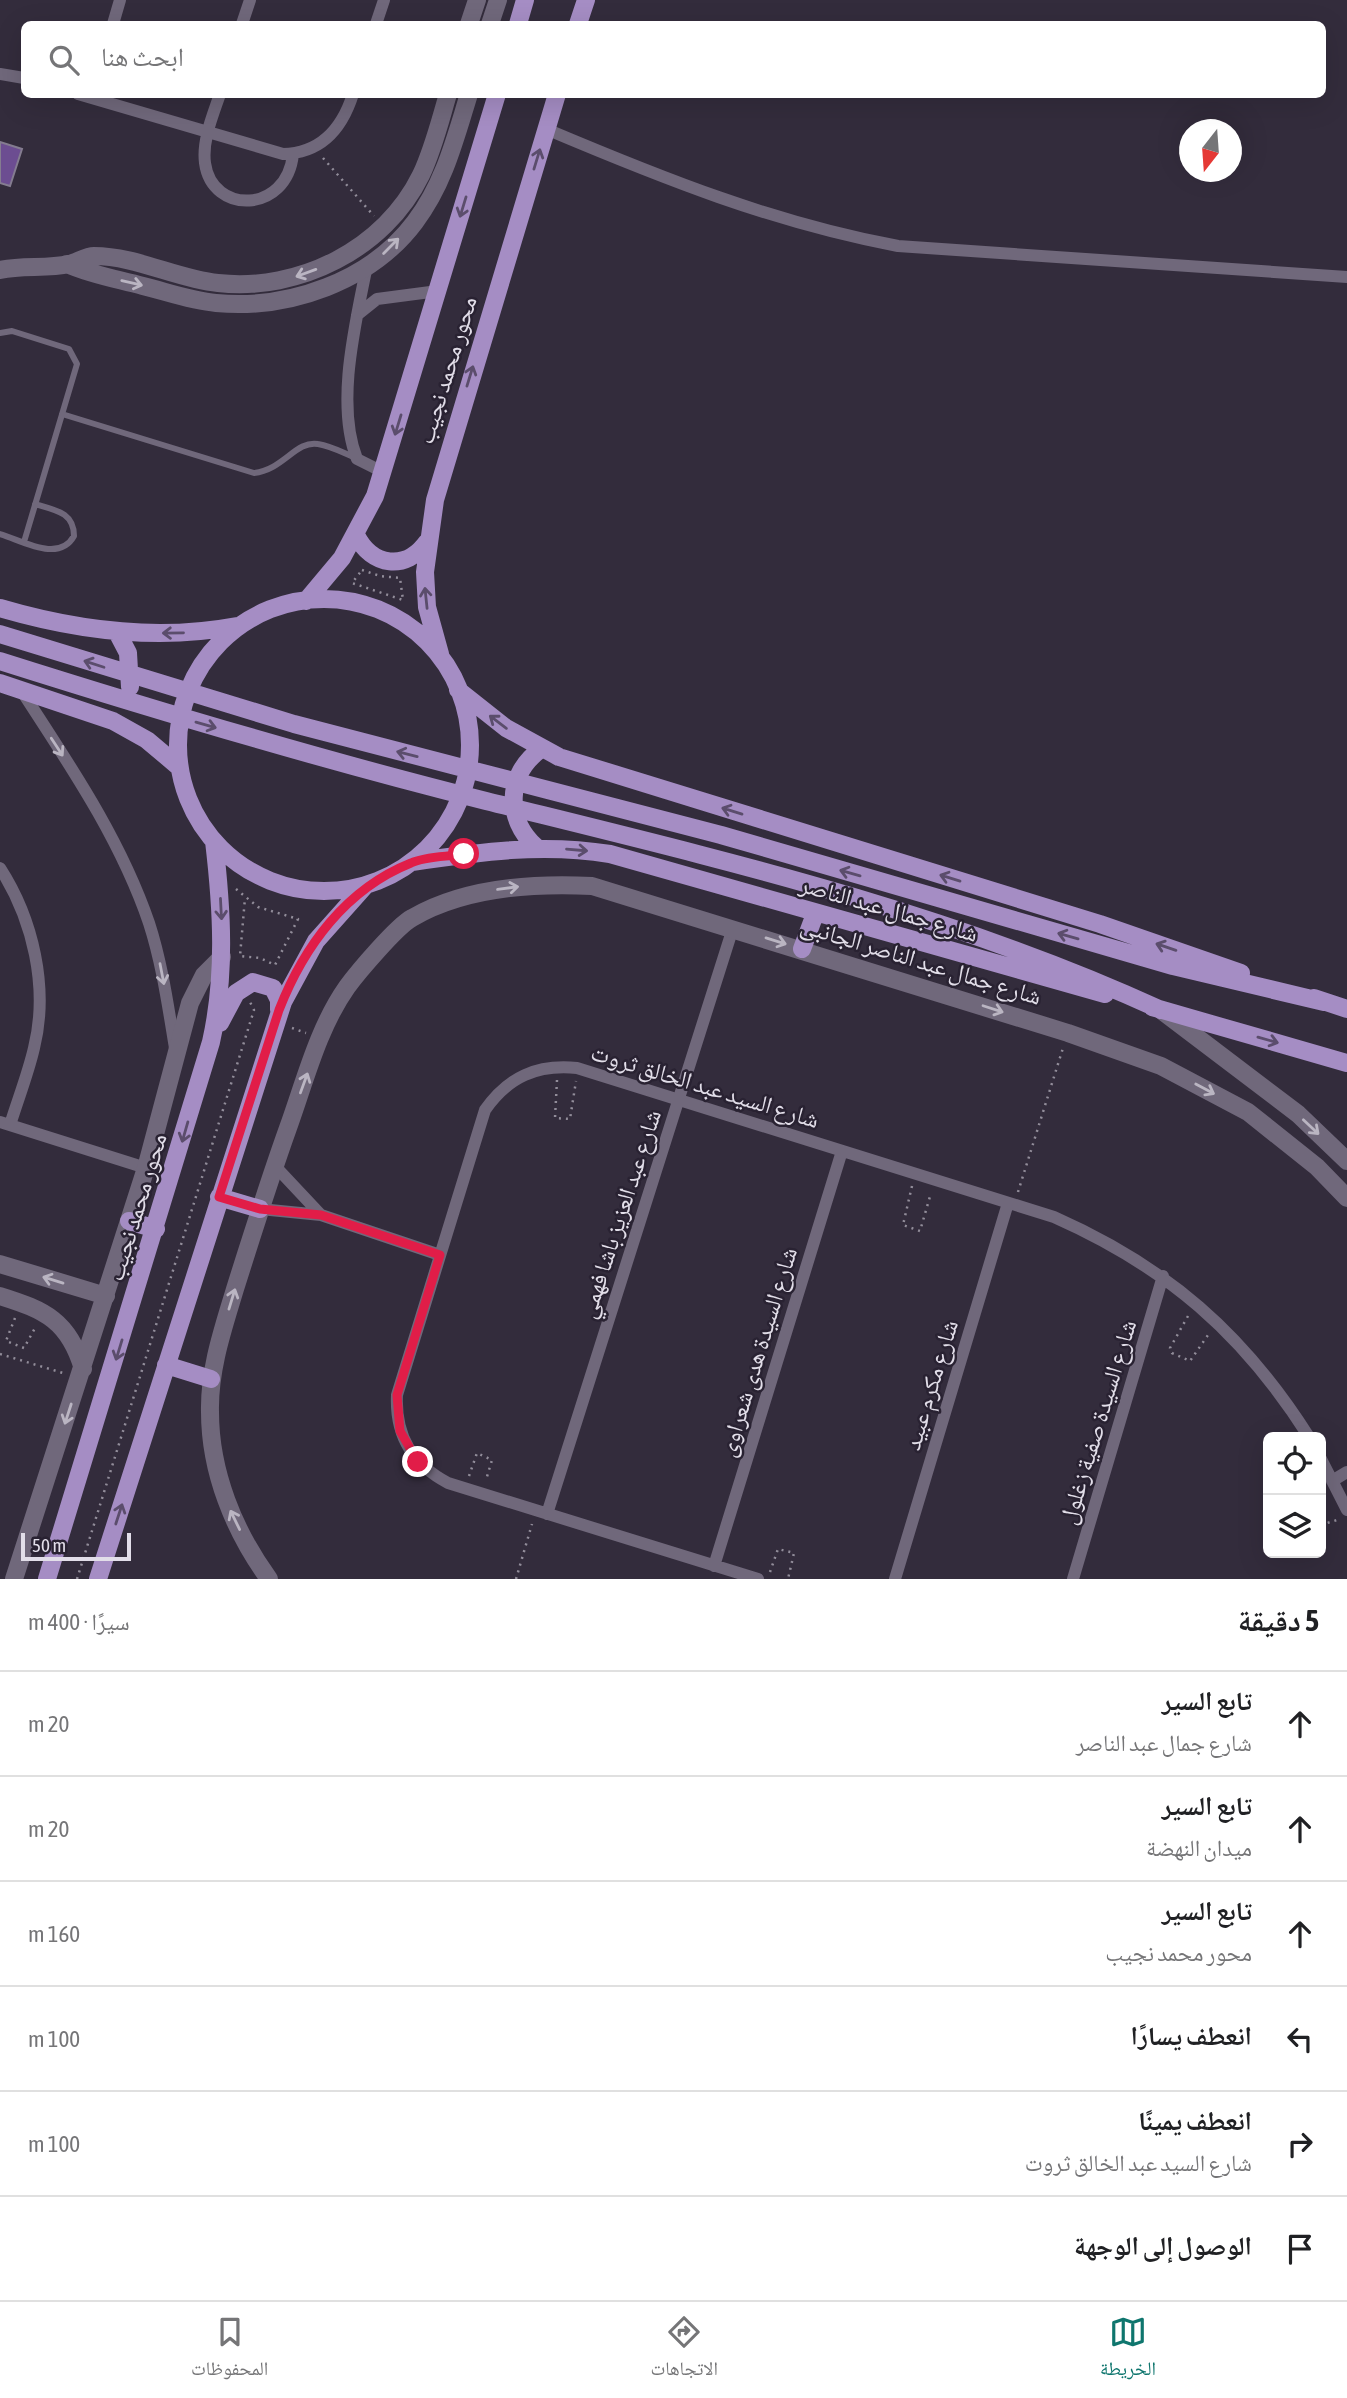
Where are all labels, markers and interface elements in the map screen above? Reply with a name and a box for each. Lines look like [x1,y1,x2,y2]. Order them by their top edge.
search box [21,21,1326,98]
icon: search [45,41,83,79]
text: ابحث هنا [101,42,184,72]
north arrow [1179,119,1242,182]
one-way arrow [531,148,544,170]
one-way arrow [456,196,469,218]
one-way arrow [383,238,400,255]
one-way arrow [296,268,318,280]
one-way arrow [120,277,143,291]
street label: محور محمد نجيب [411,293,483,447]
one-way arrow [464,365,477,387]
one-way arrow [390,413,403,435]
one-way arrow [420,587,433,610]
one-way arrow [161,626,184,640]
one-way arrow [83,657,105,670]
one-way arrow [489,715,508,729]
one-way arrow [195,719,217,732]
one-way arrow [51,736,65,756]
one-way arrow [396,747,419,760]
one-way arrow [722,803,744,816]
route start [448,838,479,869]
one-way arrow [565,843,588,856]
one-way arrow [839,865,861,878]
street label: شارع جمال عبد الناصر [795,870,981,949]
one-way arrow [939,871,961,883]
one-way arrow [496,882,518,895]
one-way arrow [214,898,227,921]
street label: شارع جمال عبد الناصر الجانبى [797,911,1045,1012]
one-way arrow [1057,929,1079,942]
one-way arrow [764,936,786,948]
one-way arrow [1156,940,1178,952]
one-way arrow [156,962,170,985]
one-way arrow [981,1004,1003,1017]
one-way arrow [1257,1035,1279,1048]
street label: شارع السيد عبد الخالق ثروت [587,1038,822,1135]
one-way arrow [299,1073,311,1095]
one-way arrow [1194,1083,1215,1096]
street label: شارع عبد العزيز باشا فهمي [573,1106,672,1323]
one-way arrow [1302,1119,1320,1135]
one-way arrow [177,1121,190,1143]
street label: محور محمد نجيب [101,1130,173,1284]
street label: شارع السيدة هدى شعراوى [713,1244,804,1460]
one-way arrow [42,1273,64,1286]
one-way arrow [227,1288,240,1310]
street label: شارع مكرم عبيد [898,1316,966,1454]
street label: شارع السيدة صفية زغلول [1054,1316,1143,1528]
one-way arrow [112,1339,125,1361]
one-way arrow [61,1402,73,1424]
map controls [1263,1432,1326,1558]
button: locate [1263,1432,1326,1495]
route end [402,1446,433,1477]
button: layers [1263,1495,1326,1558]
one-way arrow [113,1503,126,1525]
one-way arrow [228,1510,241,1531]
scale bar [21,1530,131,1562]
text: 50 m [32,1534,66,1556]
text: 5 دقيقة [1238,1603,1319,1637]
text: سيرًا · 400 m [28,1609,130,1635]
text: تابع السير [1162,1686,1252,1716]
icon: ahead [1281,1705,1319,1743]
text: 20 m [28,1711,69,1737]
text: شارع جمال عبد الناصر [1076,1730,1252,1756]
text: تابع السير [1162,1791,1252,1821]
icon: ahead [1281,1810,1319,1848]
text: 20 m [28,1816,69,1842]
text: ميدان النهضة [1146,1835,1252,1861]
text: تابع السير [1162,1896,1252,1926]
icon: ahead [1281,1915,1319,1953]
text: 160 m [28,1921,80,1947]
text: محور محمد نجيب [1105,1940,1252,1966]
icon: left [1281,2020,1319,2058]
text: انعطف يسارًا [1131,2021,1252,2051]
text: 100 m [28,2026,80,2052]
text: انعطف يمينًا [1138,2106,1252,2136]
icon: right [1281,2125,1319,2163]
text: 100 m [28,2131,80,2157]
text: شارع السيد عبد الخالق ثروت [1025,2150,1252,2176]
icon: arrive [1281,2230,1319,2268]
text: الوصول إلى الوجهة [1074,2231,1252,2261]
tab: المحفوظات [191,2313,268,2387]
tab: الاتجاهات [650,2313,718,2387]
tab: الخريطة [1100,2313,1156,2387]

